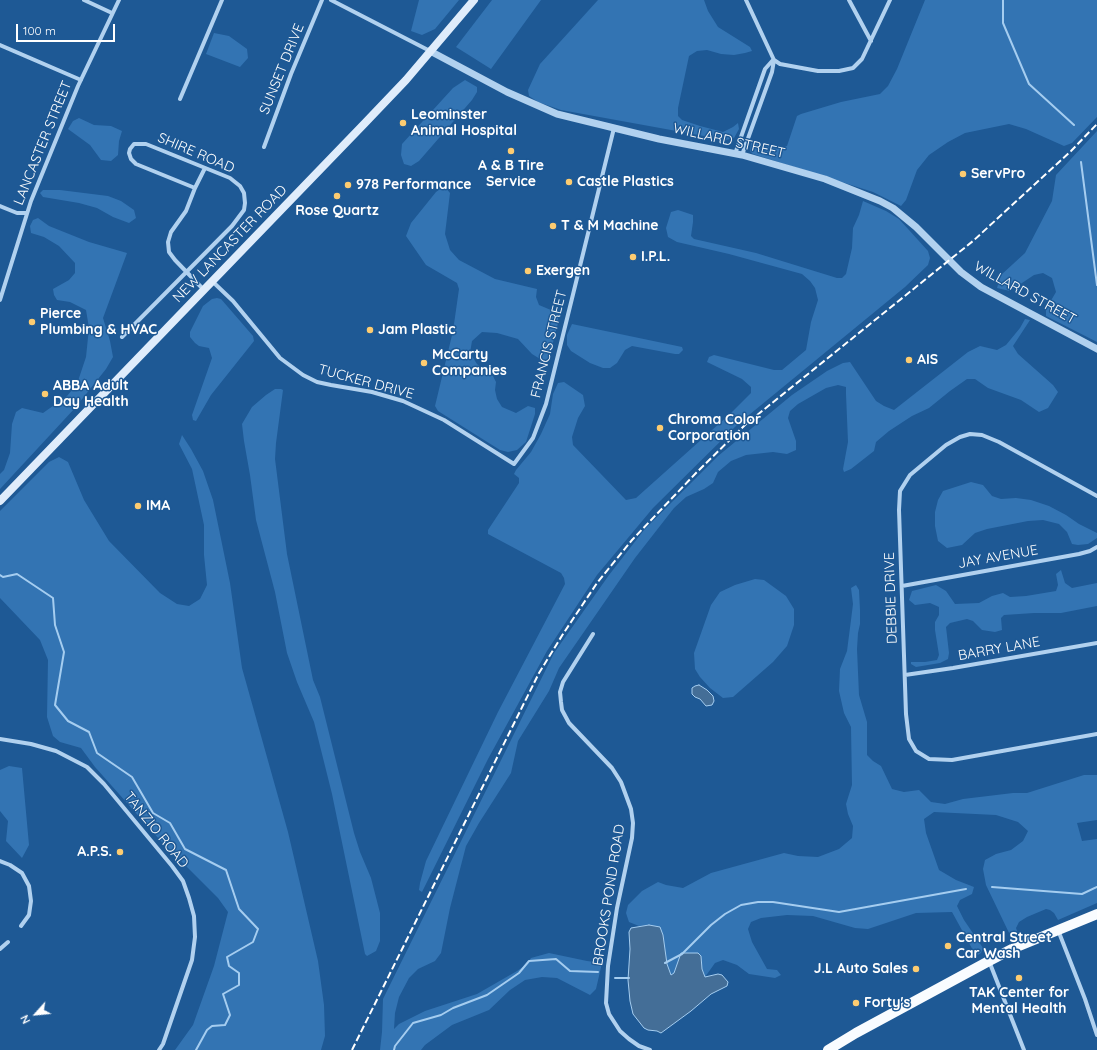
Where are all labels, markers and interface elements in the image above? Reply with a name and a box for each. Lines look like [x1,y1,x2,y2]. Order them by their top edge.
scale bar [18,16,117,42]
street label: SUNSET DRIVE [256,21,308,117]
text: 100 m [23,23,56,38]
street label: LANCASTER STREET [10,78,76,208]
place label: Leominster Animal Hospital [411,107,517,140]
marker: Leominster Animal Hospital [398,118,408,128]
street label: WILLARD STREET [671,120,787,162]
street label: SHIRE ROAD [155,129,237,177]
marker: A & B Tire Service [506,146,516,156]
place label: A & B Tire Service [478,158,544,190]
place label: ServPro [971,166,1025,182]
marker: ServPro [958,169,968,179]
place label: Castle Plastics [577,174,674,190]
place label: 978 Performance [356,177,472,193]
marker: Castle Plastics [564,177,574,187]
marker: 978 Performance [343,180,353,190]
street label: NEW LANCASTER ROAD [169,182,291,306]
marker: Rose Quartz [332,191,342,201]
place label: Rose Quartz [295,203,379,219]
place label: T & M Machine [561,218,659,234]
marker: T & M Machine [548,221,558,231]
place label: I.P.L. [641,249,670,265]
marker: I.P.L. [628,252,638,262]
street label: WILLARD STREET [971,258,1079,328]
place label: Exergen [536,263,590,279]
marker: Exergen [523,266,533,276]
street label: FRANCIS STREET [527,288,571,400]
place label: Pierce Plumbing & HVAC [40,306,157,338]
marker: Pierce Plumbing & HVAC [27,317,37,327]
place label: Jam Plastic [378,322,455,338]
marker: Jam Plastic [365,325,375,335]
place label: McCarty Companies [432,347,507,380]
place label: AIS [917,352,938,368]
marker: AIS [904,355,914,365]
marker: McCarty Companies [419,358,429,368]
street label: TUCKER DRIVE [316,361,416,403]
place label: ABBA Adult Day Health [53,378,129,410]
marker: ABBA Adult Day Health [40,389,50,399]
place label: Chroma Color Corporation [668,412,761,444]
marker: Chroma Color Corporation [655,423,665,433]
place label: IMA [146,498,170,514]
marker: IMA [133,501,143,511]
street label: JAY AVENUE [957,542,1039,572]
street label: DEBBIE DRIVE [881,552,901,644]
street label: BARRY LANE [957,634,1041,664]
street label: TANZIO ROAD [120,789,192,871]
street label: BROOKS POND ROAD [590,823,628,967]
place label: A.P.S. [77,844,112,860]
marker: A.P.S. [115,847,125,857]
place label: Central Street Car Wash [956,930,1052,962]
marker: Central Street Car Wash [943,941,953,951]
place label: J.L Auto Sales [814,961,908,977]
marker: J.L Auto Sales [911,964,921,974]
marker: TAK Center for Mental Health [1014,973,1024,983]
place label: TAK Center for Mental Health [969,985,1069,1018]
north arrow [16,994,56,1034]
place label: Forty's [864,995,910,1011]
marker: Forty's [851,998,861,1008]
text: N [17,1013,33,1026]

